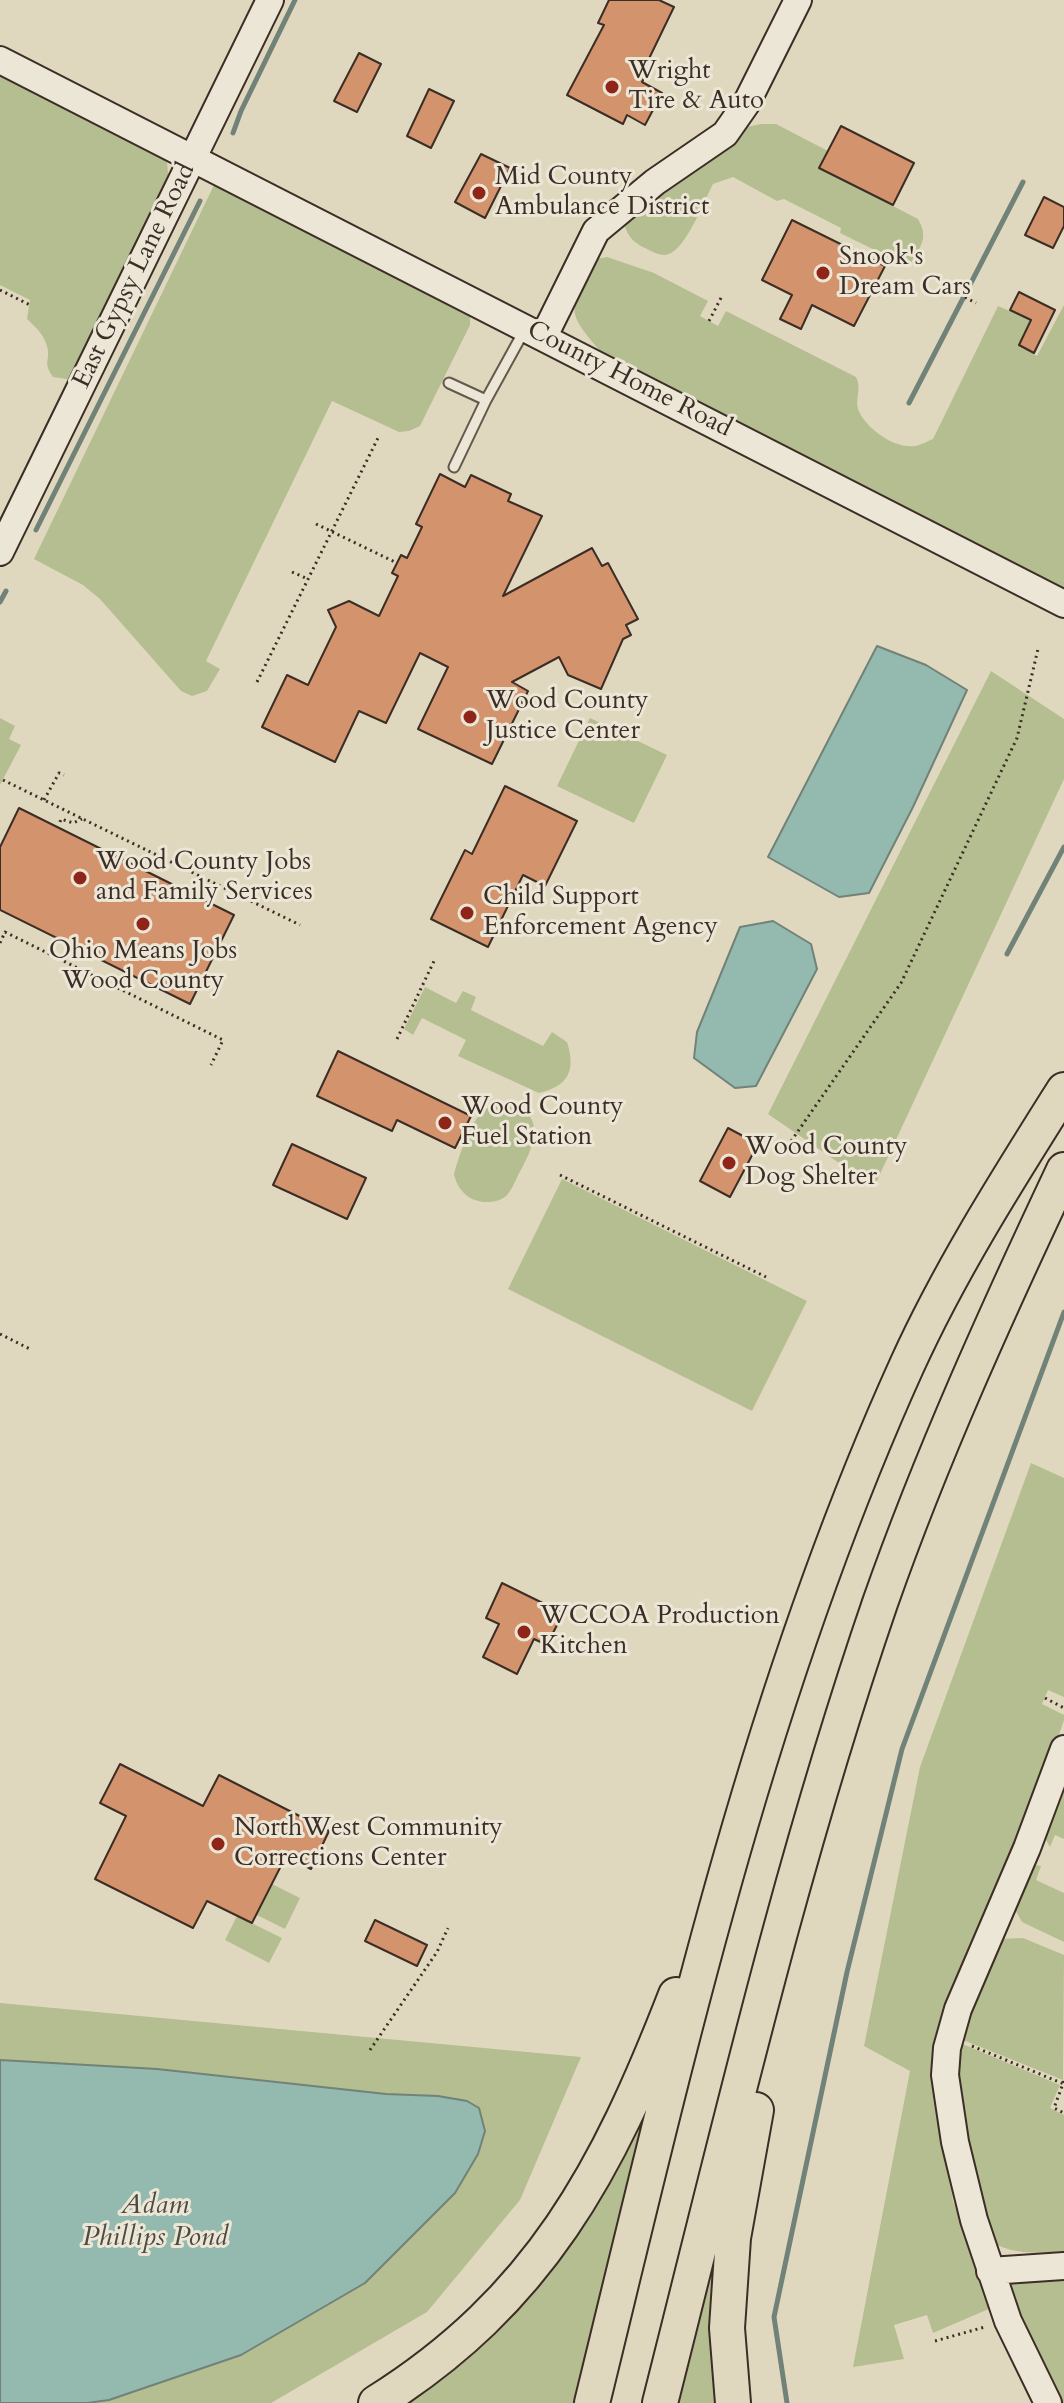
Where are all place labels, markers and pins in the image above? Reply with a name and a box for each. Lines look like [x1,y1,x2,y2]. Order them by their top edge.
place label: Wright Tire & Auto [628,56,764,118]
marker: Wright Tire & Auto [603,78,621,96]
place label: Mid County Ambulance District [495,162,709,224]
marker: Mid County Ambulance District [470,184,488,202]
place label: Snook's Dream Cars [839,242,971,304]
marker: Snook's Dream Cars [814,264,832,282]
place label: Wood County Justice Center [486,686,649,748]
marker: Wood County Justice Center [461,708,479,726]
place label: Wood County Jobs and Family Services [96,847,313,908]
marker: Wood County Jobs and Family Services [71,869,89,887]
place label: Child Support Enforcement Agency [483,882,718,944]
marker: Child Support Enforcement Agency [458,904,476,922]
marker: Ohio Means Jobs Wood County [134,915,152,933]
place label: Ohio Means Jobs Wood County [49,936,237,998]
place label: Wood County Fuel Station [461,1092,624,1154]
marker: Wood County Fuel Station [436,1114,454,1132]
place label: Wood County Dog Shelter [745,1132,908,1194]
marker: Wood County Dog Shelter [720,1154,738,1172]
place label: WCCOA Production Kitchen [540,1601,780,1662]
marker: WCCOA Production Kitchen [515,1623,533,1641]
place label: NorthWest Community Corrections Center [234,1813,503,1874]
marker: NorthWest Community Corrections Center [209,1835,227,1853]

